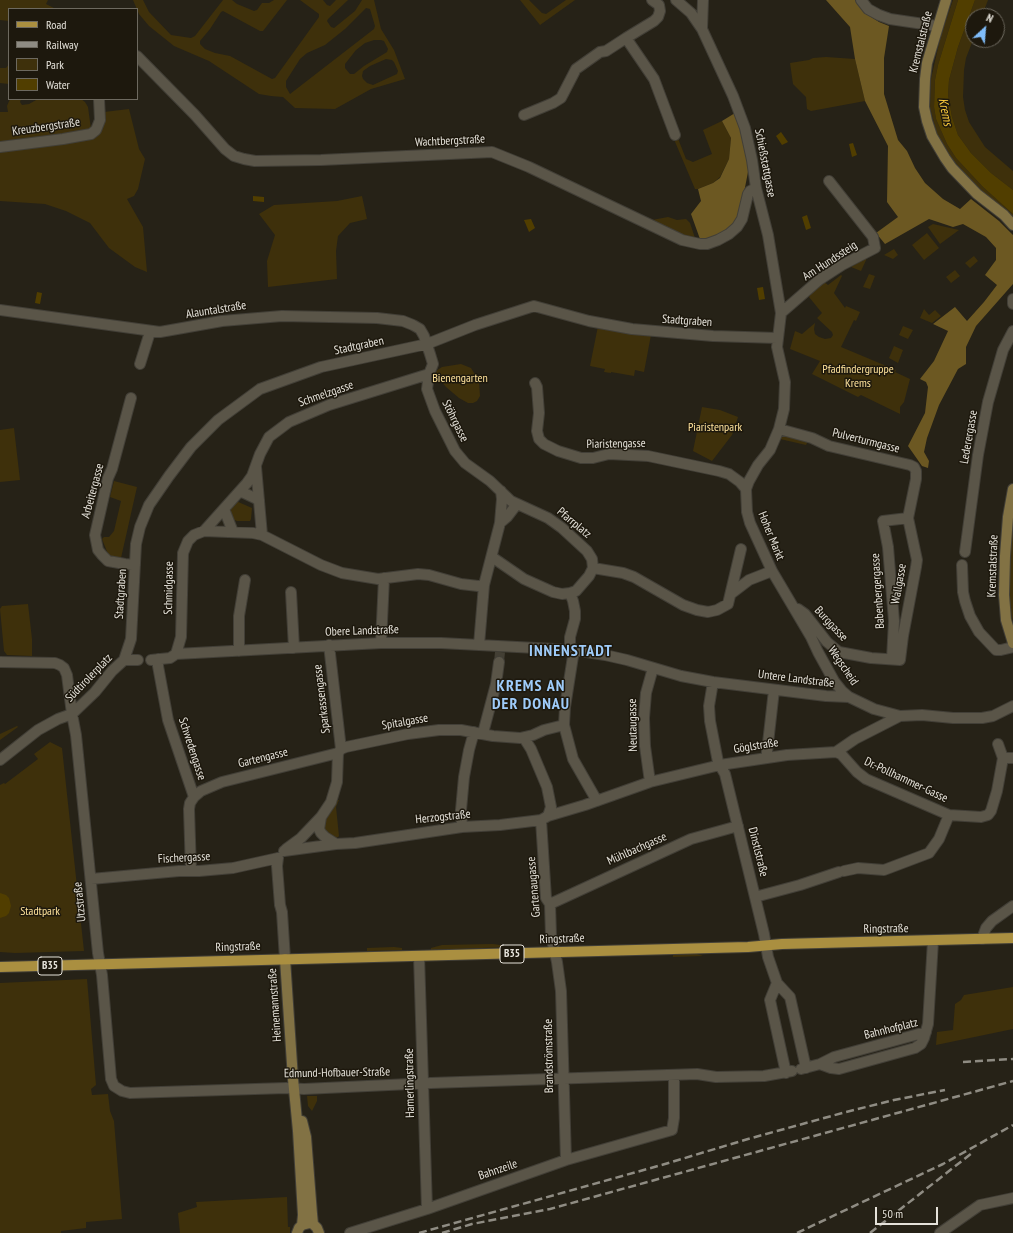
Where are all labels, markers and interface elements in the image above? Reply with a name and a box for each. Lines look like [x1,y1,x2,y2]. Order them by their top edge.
legend [8,8,138,100]
north arrow [965,8,1005,48]
street label: Kremstalstraße [906,10,936,74]
text: N [984,11,996,26]
text: Road [46,17,66,32]
text: Railway [46,37,78,52]
text: Park [46,57,64,72]
text: Water [46,77,70,92]
water label: Krems [934,97,956,127]
street label: Kreuzbergstraße [11,115,81,139]
street label: Schießstattgasse [751,127,779,199]
street label: Wachtbergstraße [415,132,485,150]
street label: Am Hundssteig [800,238,860,284]
street label: Alauntalstraße [185,298,247,322]
street label: Stadtgraben [661,312,713,330]
street label: Stadtgraben [333,334,385,358]
park label: Pfadfindergruppe Krems [822,363,894,391]
park label: Bienengarten [432,372,488,386]
street label: Schmelzgasse [296,378,356,410]
street label: Stöhrgasse [439,398,471,444]
street label: Lederergasse [957,409,981,465]
park label: Piaristenpark [688,421,742,435]
street label: Pulverturmgasse [831,426,901,456]
street label: Piaristengasse [586,436,646,452]
street label: Arbeitergasse [79,462,107,520]
street label: Pfarrplatz [554,505,594,541]
street label: Hoher Markt [755,509,787,563]
street label: Kremstalstraße [985,534,1001,598]
street label: Babenbergergasse [868,553,888,629]
street label: Schmidgasse [161,561,177,615]
street label: Wallgasse [888,563,910,605]
street label: Stadtgraben [112,568,130,620]
street label: Burggasse [811,604,851,644]
street label: Obere Landstraße [325,623,399,639]
district label: INNENSTADT [529,641,613,661]
street label: Wegscheid [825,644,861,688]
street label: Südtirolerplatz [62,651,116,705]
street label: Sparkassengasse [311,664,333,734]
street label: Untere Landstraße [757,667,835,691]
district label: KREMS AN DER DONAU [492,676,570,714]
street label: Neutaugasse [625,698,641,752]
street label: Spitalgasse [381,711,429,733]
street label: Schwedengasse [175,716,209,782]
street label: Göglstraße [732,735,780,757]
street label: Gartengasse [237,745,289,771]
street label: Dr.-Pollhammer-Gasse [862,754,950,806]
street label: Herzogstraße [415,807,471,827]
street label: Dinstlstraße [745,826,771,878]
street label: Mühlbachgasse [605,830,669,868]
street label: Fischergasse [157,849,211,867]
street label: Gartenaugasse [524,856,544,918]
street label: Utzstraße [71,881,89,923]
park label: Stadtpark [20,905,60,919]
street label: Ringstraße [863,921,909,937]
street label: Ringstraße [539,931,585,947]
street label: Ringstraße [215,939,261,955]
road number: B35 [500,945,524,963]
road number: B35 [38,957,62,975]
street label: Heinemannstraße [265,968,285,1042]
street label: Bahnhofplatz [863,1015,919,1043]
street label: Brandströmstraße [541,1019,557,1093]
street label: Hamerlingstraße [402,1048,418,1118]
street label: Edmund-Hofbauer-Straße [284,1065,390,1081]
street label: Bahnzeile [477,1157,519,1183]
scale bar [877,1199,940,1225]
text: 50 m [882,1206,903,1221]

